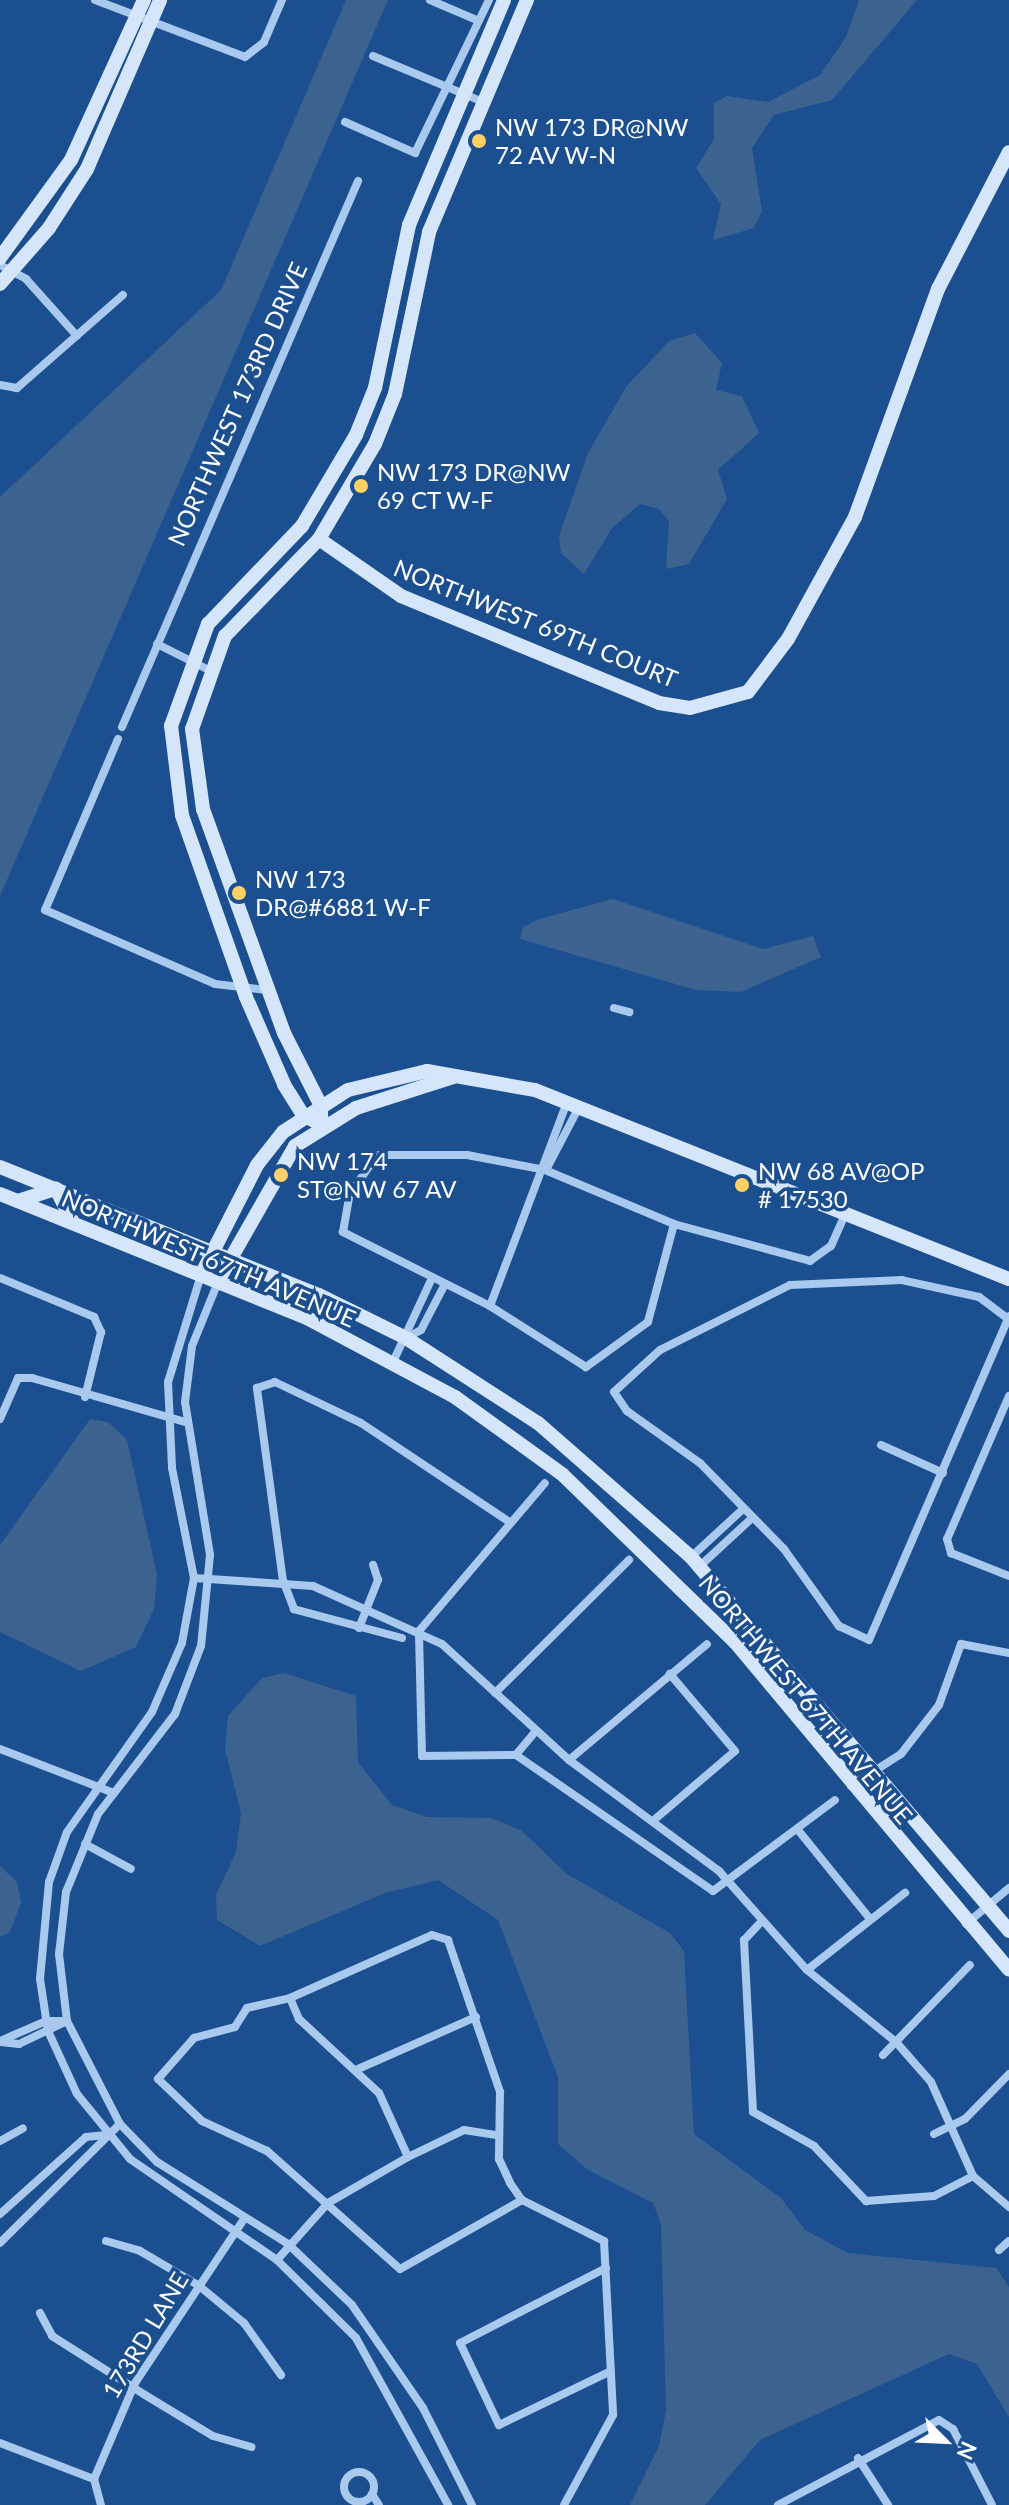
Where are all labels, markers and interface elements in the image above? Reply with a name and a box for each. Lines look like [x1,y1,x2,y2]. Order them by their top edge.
place label: NW 173 DR@NW 72 AV W-N [495,113,689,169]
marker: NW 173 DR@NW 72 AV W-N [470,132,488,150]
street label: NORTHWEST 173RD DRIVE [161,258,313,550]
place label: NW 173 DR@NW 69 CT W-F [377,458,571,514]
marker: NW 173 DR@NW 69 CT W-F [352,477,370,495]
street label: NORTHWEST 69TH COURT [390,553,682,693]
place label: NW 173 DR@#6881 W-F [255,865,431,921]
marker: NW 173 DR@#6881 W-F [230,884,248,902]
place label: NW 174 ST@NW 67 AV [297,1147,458,1203]
place label: NW 68 AV@OP # 17530 [758,1157,926,1213]
marker: NW 174 ST@NW 67 AV [272,1166,290,1184]
marker: NW 68 AV@OP # 17530 [733,1176,751,1194]
street label: NORTHWEST 67TH AVENUE [57,1183,361,1333]
street label: NORTHWEST 67TH AVENUE [693,1568,919,1830]
street label: 173RD LANE [96,2267,194,2403]
north arrow [905,2401,985,2481]
text: N [952,2438,983,2464]

